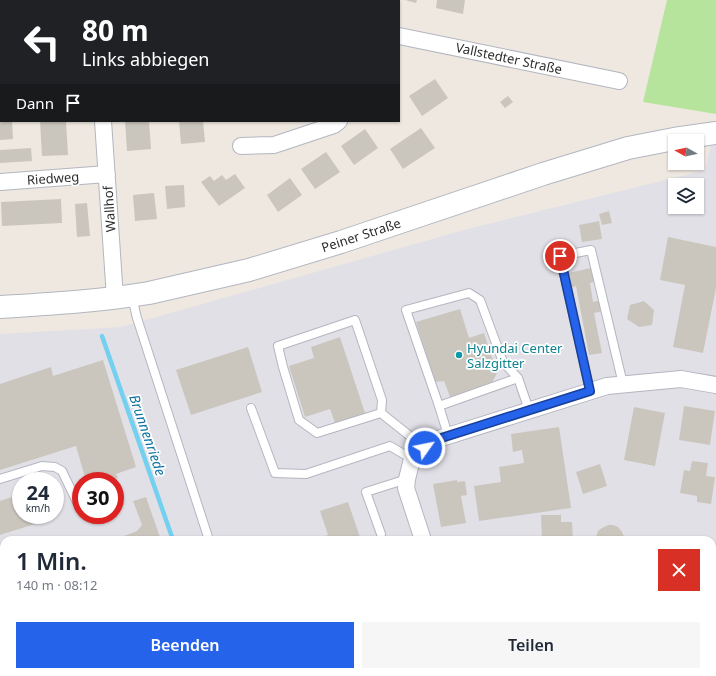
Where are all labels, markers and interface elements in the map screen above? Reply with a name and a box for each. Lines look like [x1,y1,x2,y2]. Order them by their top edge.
text: 80 m [82,11,149,49]
icon: left [16,16,68,68]
street label: Vallstedter Straße [454,38,564,78]
text: Links abbiegen [82,47,210,71]
icon: arrive [62,92,84,114]
text: Dann [16,93,54,113]
north arrow [668,134,704,170]
map controls [668,134,704,214]
street label: Riedweg [26,167,80,189]
button: layers [668,178,704,214]
street label: Wallhof [98,184,120,233]
street label: Peiner Straße [319,214,403,256]
pin [543,239,577,273]
icon: arrive [549,245,571,267]
place label: Hyundai Center Salzgitter [467,339,563,372]
marker: Hyundai Center Salzgitter [454,350,464,360]
water label: Brunnenriede [125,392,171,478]
position arrow [404,427,446,469]
speed limit sign: 30 [72,472,124,524]
text: 24 [27,479,49,506]
text: km/h [26,501,50,515]
text: 1 Min. [16,544,87,577]
button: close [658,549,700,591]
text: 140 m · 08:12 [16,576,97,594]
button: Beenden [16,622,354,668]
button: Teilen [362,622,700,668]

